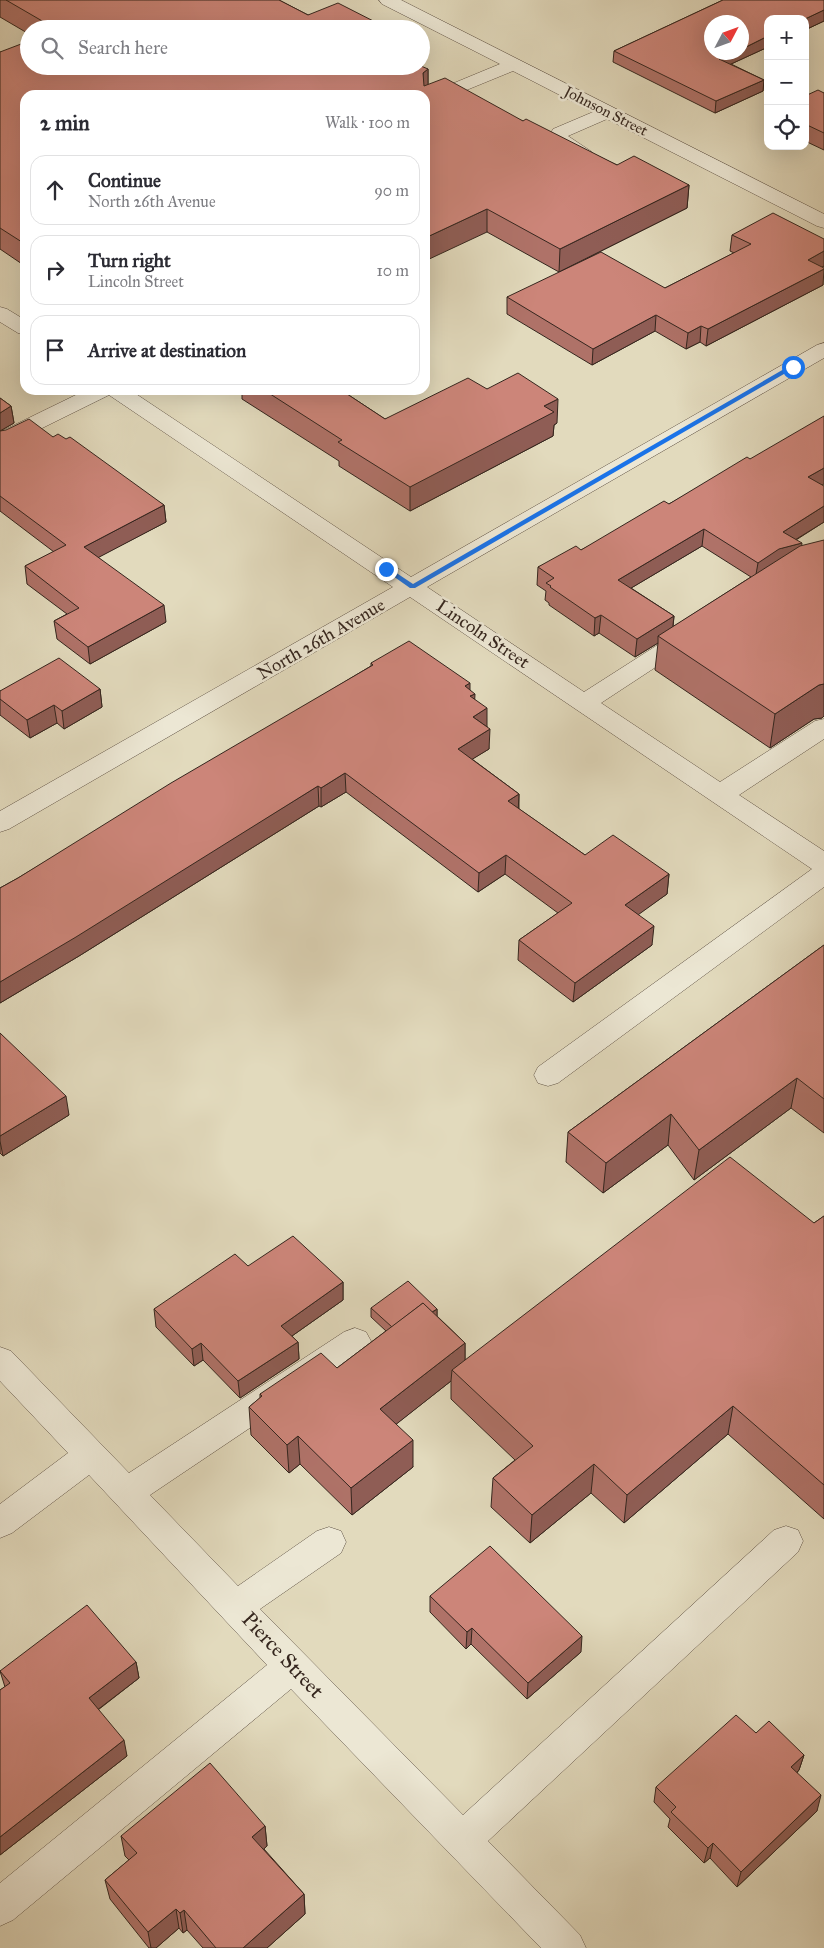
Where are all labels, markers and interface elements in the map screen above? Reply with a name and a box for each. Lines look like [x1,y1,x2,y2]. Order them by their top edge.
north arrow [704,15,749,60]
map controls [764,15,809,150]
button: + [764,15,809,60]
search box [20,20,430,75]
icon: search [38,34,66,62]
text: Search here [78,36,168,59]
button: − [764,60,809,105]
street label: Johnson Street [559,81,651,141]
button: locate [764,105,809,150]
text: 2 min [40,110,90,136]
text: Walk · 100 m [325,113,410,132]
text: Continue [88,169,161,192]
icon: ahead [41,176,69,204]
text: 90 m [374,181,409,200]
text: North 26th Avenue [88,192,216,211]
text: Turn right [88,249,171,272]
icon: right [41,256,69,284]
text: 10 m [377,261,409,280]
text: Lincoln Street [88,272,184,291]
icon: arrive [41,336,69,364]
text: Arrive at destination [88,339,246,362]
route start [782,356,805,379]
route end [375,558,398,581]
street label: North 26th Avenue [253,594,389,684]
street label: Lincoln Street [432,595,534,674]
street label: Pierce Street [236,1606,330,1704]

